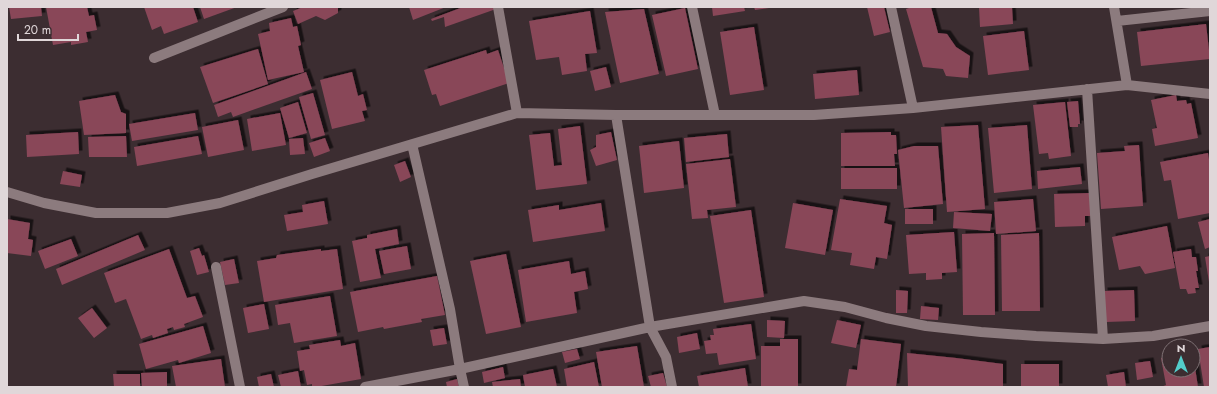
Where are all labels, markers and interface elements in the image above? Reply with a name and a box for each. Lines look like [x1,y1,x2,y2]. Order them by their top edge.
scale bar [18,16,78,42]
text: 20 m [24,21,51,39]
north arrow [1161,338,1201,378]
text: N [1177,340,1185,356]

